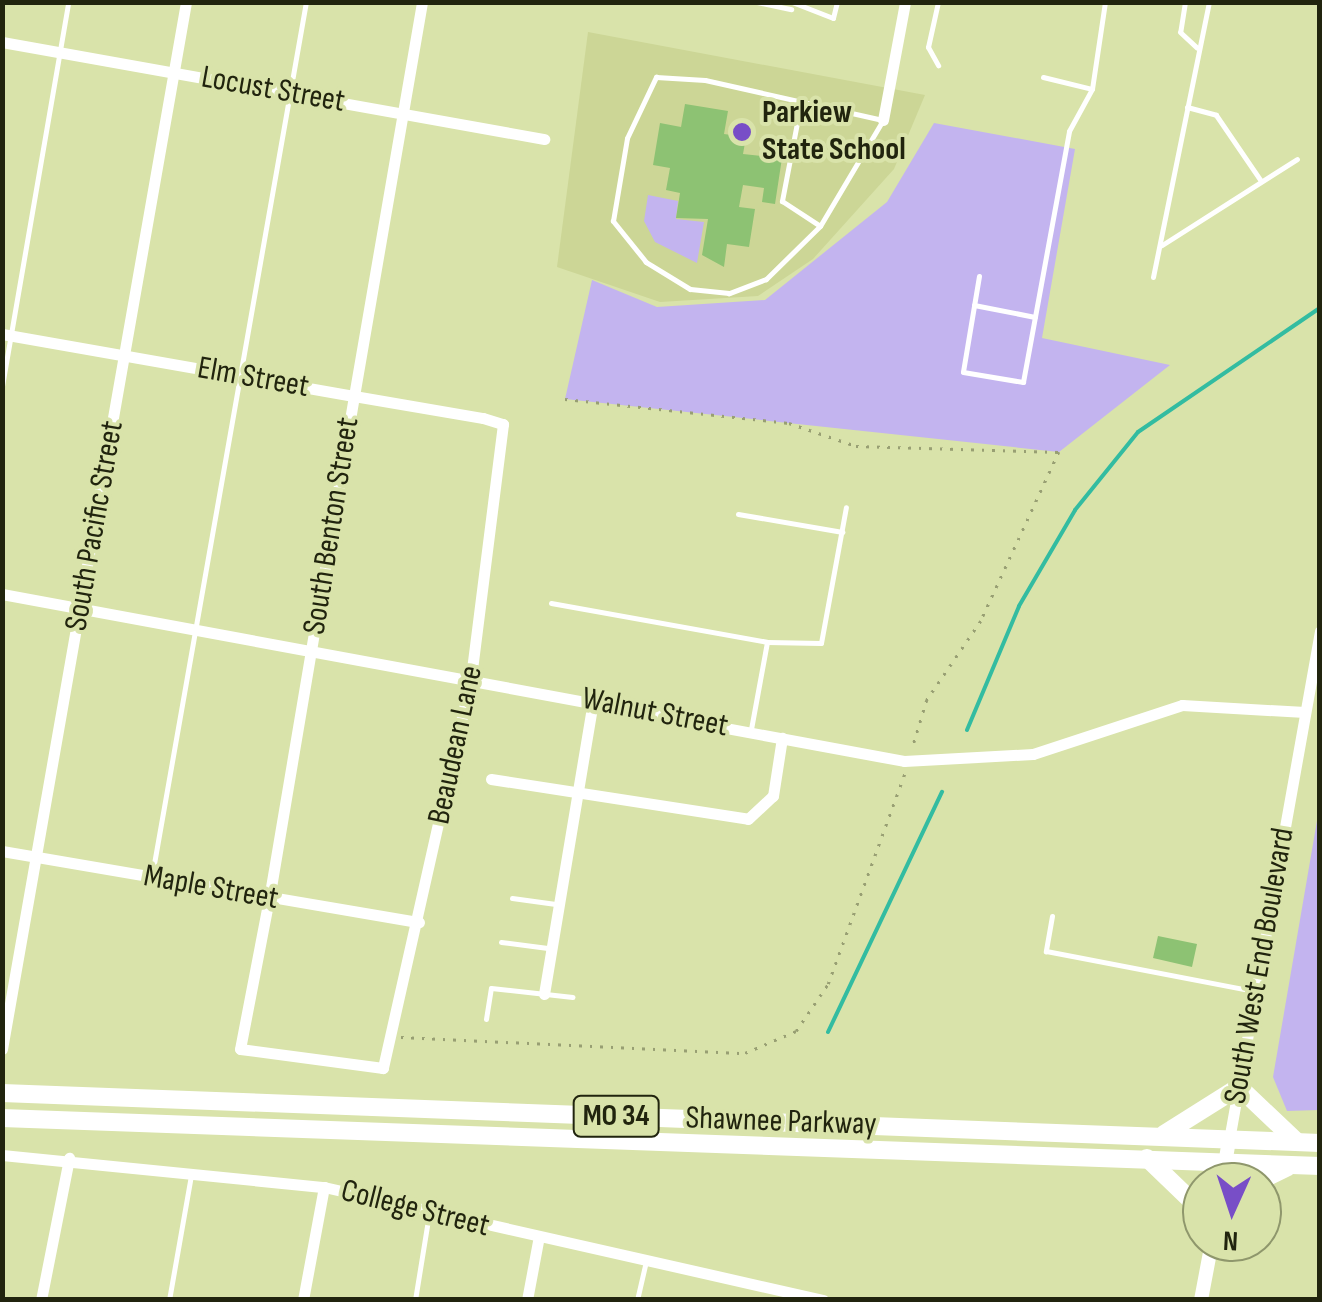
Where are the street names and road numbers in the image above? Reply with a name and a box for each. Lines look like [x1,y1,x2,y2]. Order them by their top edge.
street label: Locust Street [198,59,348,121]
street label: Elm Street [194,349,312,407]
street label: South Benton Street [296,415,368,637]
street label: South Pacific Street [58,418,132,634]
street label: Beaudean Lane [421,662,491,828]
street label: Walnut Street [579,680,731,746]
street label: South West End Boulevard [1217,825,1303,1107]
street label: Maple Street [141,857,281,919]
road number: MO 34 [571,1091,661,1141]
street label: Shawnee Parkway [685,1099,877,1145]
street label: College Street [337,1172,493,1246]

